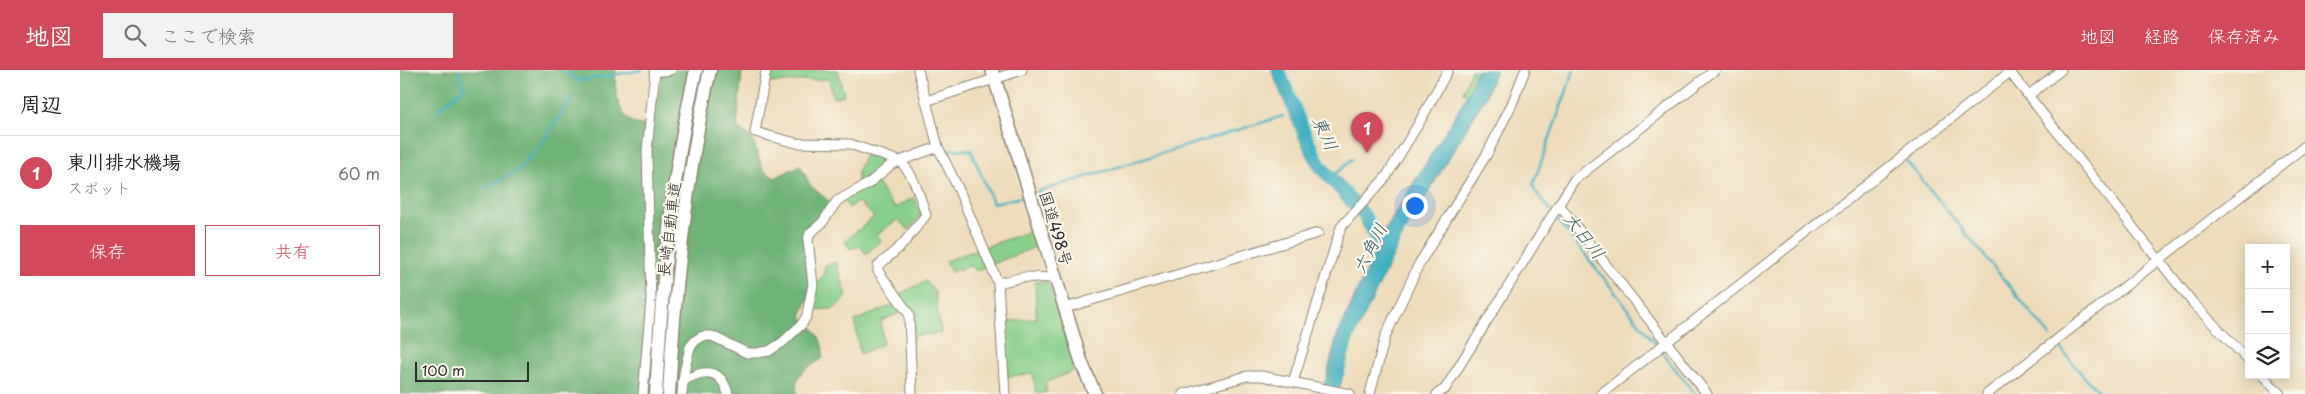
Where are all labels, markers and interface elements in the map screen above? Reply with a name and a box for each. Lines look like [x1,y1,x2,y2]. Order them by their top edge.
search box [103,13,453,58]
text: 地図 [25,17,73,53]
icon: search [121,21,149,49]
text: ここで検索 [161,21,256,49]
text: 地図 [2080,22,2116,49]
text: 経路 [2144,22,2180,49]
text: 保存済み [2208,22,2280,49]
text: 周辺 [20,87,62,119]
water label: 東川 [1306,111,1346,155]
pin: 1 [1351,112,1383,153]
text: 東川排水機場 [67,147,181,175]
text: 1 [32,161,40,185]
text: 60 m [338,161,380,185]
text: スポット [67,175,131,199]
street label: 長崎自動車道 [650,180,686,278]
street label: 国道498号 [1034,187,1080,269]
your location [1402,193,1428,219]
water label: 大日川 [1558,205,1612,265]
water label: 六角川 [1345,218,1393,278]
button: 保存 [20,225,195,276]
button: 共有 [205,225,380,276]
map controls [2245,244,2290,379]
button: + [2245,244,2290,289]
button: − [2245,289,2290,334]
button: layers [2245,334,2290,379]
scale bar [415,359,529,382]
text: 100 m [422,360,465,381]

